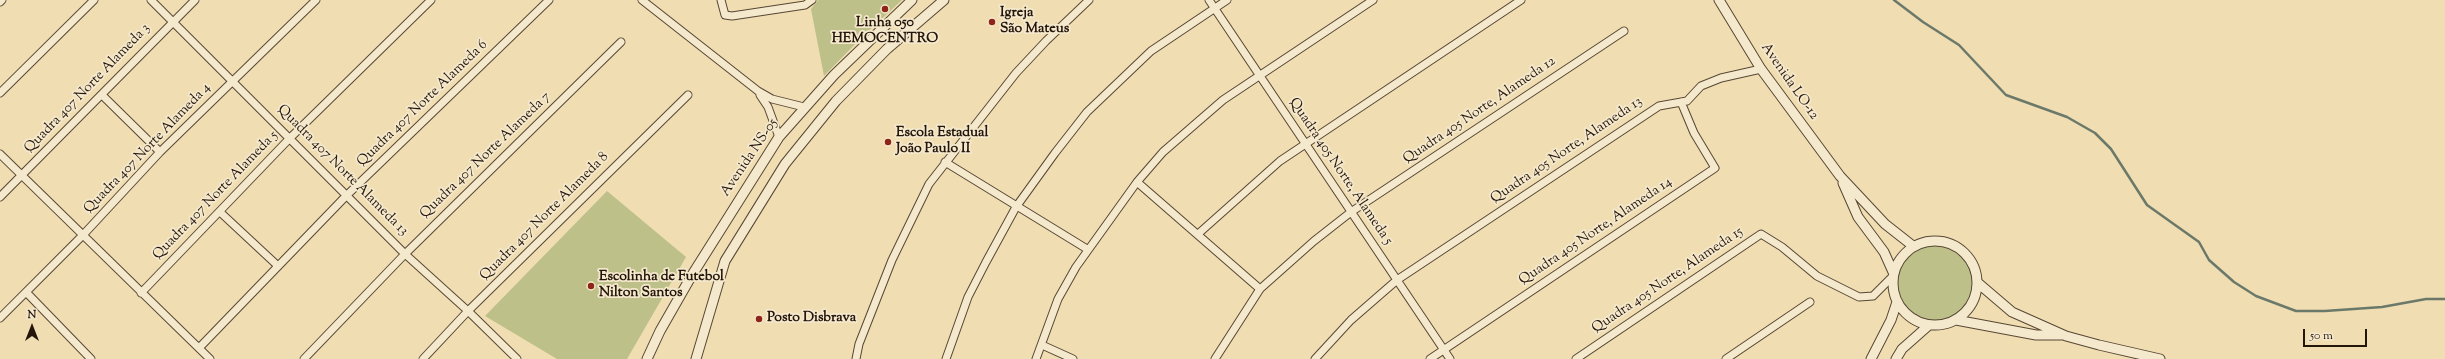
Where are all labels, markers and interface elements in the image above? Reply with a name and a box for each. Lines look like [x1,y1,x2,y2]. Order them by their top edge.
marker: Linha 050 HEMOCENTRO [880,4,890,14]
place label: Igreja São Mateus [1000,6,1069,38]
place label: Linha 050 HEMOCENTRO [832,16,938,48]
marker: Igreja São Mateus [987,17,997,27]
street label: Quadra 407 Norte Alameda 3 [22,21,154,157]
street label: Quadra 407 Norte Alameda 6 [354,37,492,171]
street label: Avenida LO-12 [1756,40,1822,124]
street label: Quadra 405 Norte, Alameda 12 [1401,54,1559,168]
street label: Quadra 407 Norte Alameda 4 [81,80,215,218]
street label: Quadra 407 Norte Alameda 7 [417,89,555,223]
street label: Quadra 405 Norte, Alameda 13 [1488,94,1646,208]
street label: Quadra 405 Norte, Alameda 5 [1284,95,1396,249]
street label: Quadra 407 Norte Alameda 13 [273,102,411,240]
street label: Avenida NS-05 [718,116,782,200]
place label: Escola Estadual João Paulo II [896,126,988,158]
street label: Quadra 407 Norte Alameda 5 [150,128,282,264]
marker: Escola Estadual João Paulo II [883,137,893,147]
street label: Quadra 407 Norte Alameda 8 [477,149,613,285]
street label: Quadra 405 Norte, Alameda 14 [1516,174,1676,290]
street label: Quadra 405 Norte, Alameda 15 [1589,224,1747,338]
place label: Escolinha de Futebol Nilton Santos [599,270,724,302]
marker: Escolinha de Futebol Nilton Santos [586,281,596,291]
north arrow [12,307,52,347]
text: N [28,307,36,323]
place label: Posto Disbrava [767,311,856,327]
marker: Posto Disbrava [754,314,764,324]
scale bar [2305,321,2369,347]
text: 50 m [2310,327,2333,345]

